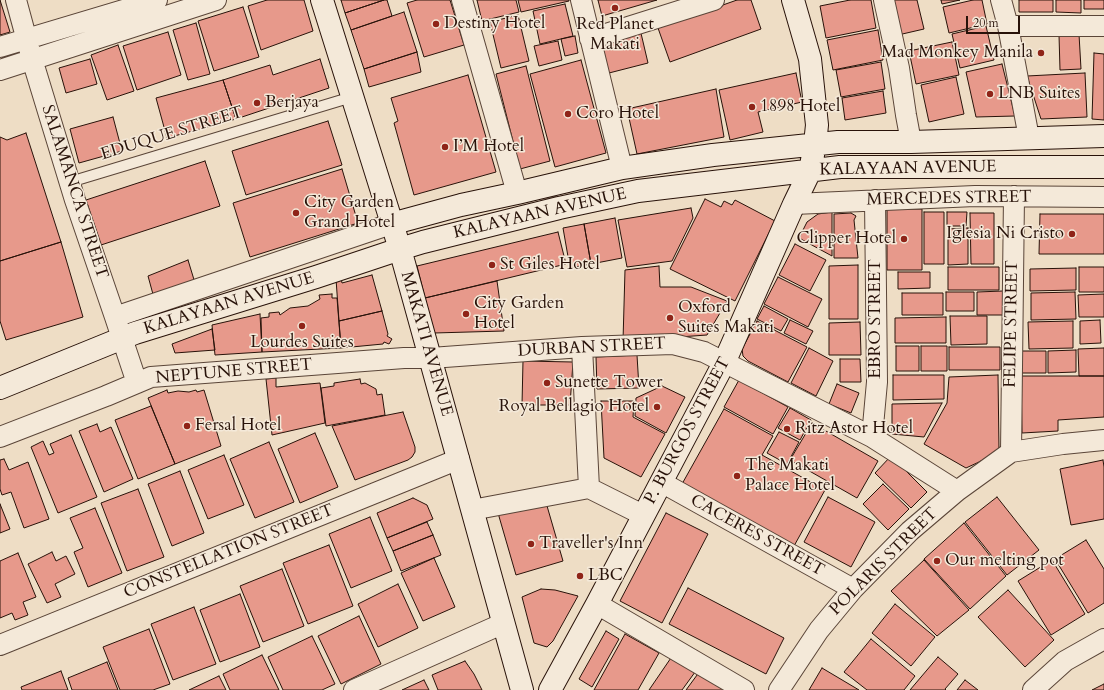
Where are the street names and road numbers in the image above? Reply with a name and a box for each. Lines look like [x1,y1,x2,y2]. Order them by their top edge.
street label: SALAMANCA STREET [36,103,112,281]
street label: EDUQUE STREET [98,103,246,165]
street label: KALAYAAN AVENUE [819,157,997,181]
street label: KALAYAAN AVENUE [451,184,629,244]
street label: MERCEDES STREET [866,187,1032,211]
street label: EBRO STREET [866,259,886,379]
street label: FELIPE STREET [1001,260,1023,388]
street label: KALAYAAN AVENUE [141,268,317,340]
street label: MAKATI AVENUE [396,269,456,419]
street label: DURBAN STREET [517,334,667,362]
street label: P. BURGOS STREET [641,354,735,508]
street label: NEPTUNE STREET [155,355,313,389]
street label: CACERES STREET [686,491,828,581]
street label: CONSTELLATION STREET [121,500,337,604]
street label: POLARIS STREET [826,504,942,620]

